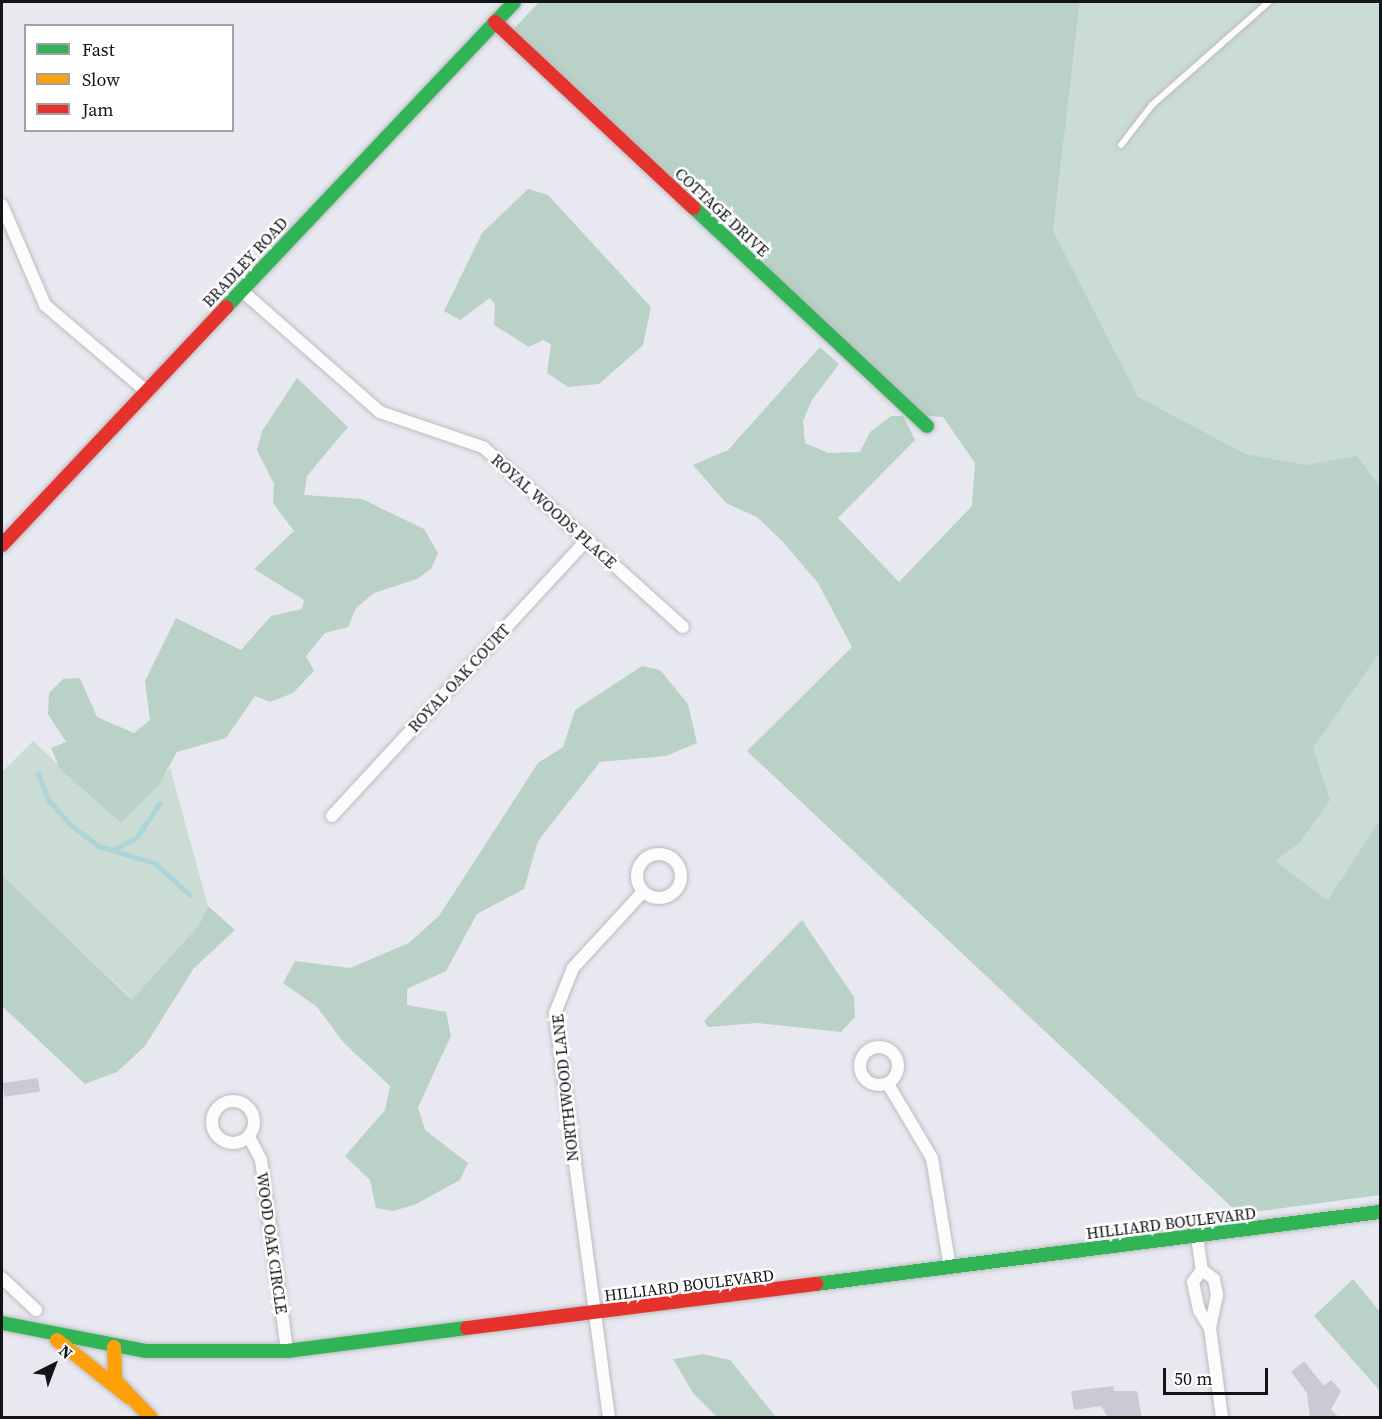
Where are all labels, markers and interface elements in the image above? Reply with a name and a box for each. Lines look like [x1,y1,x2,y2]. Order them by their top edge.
legend [24,24,234,132]
text: Fast [82,37,115,62]
text: Slow [82,67,120,92]
text: Jam [82,97,114,122]
street label: COTTAGE DRIVE [671,164,773,260]
street label: BRADLEY ROAD [198,213,292,311]
street label: ROYAL WOODS PLACE [487,450,621,572]
street label: ROYAL OAK COURT [404,620,514,736]
street label: NORTHWOOD LANE [548,1013,582,1163]
street label: WOOD OAK CIRCLE [253,1171,291,1315]
street label: HILLIARD BOULEVARD [1085,1203,1257,1243]
street label: HILLIARD BOULEVARD [603,1265,775,1305]
north arrow [24,1335,84,1395]
text: N [54,1340,78,1364]
scale bar [1166,1356,1271,1394]
text: 50 m [1174,1366,1212,1391]

